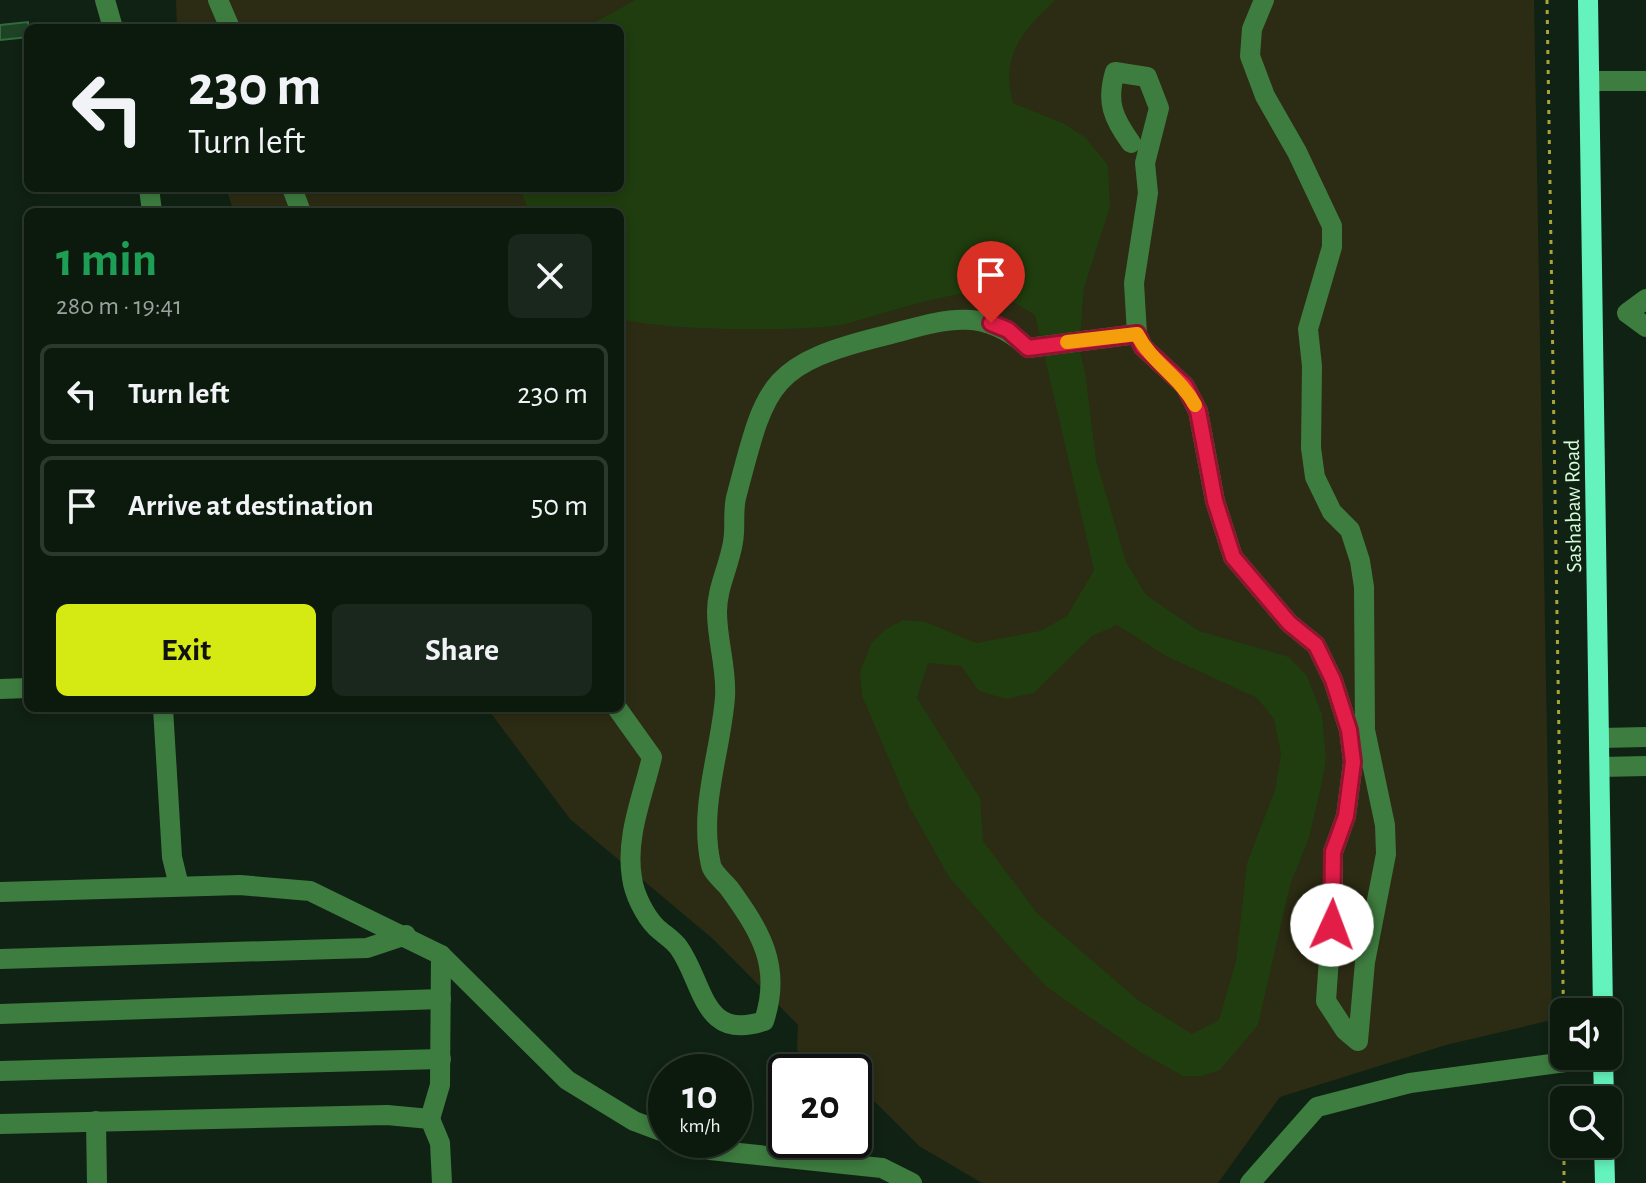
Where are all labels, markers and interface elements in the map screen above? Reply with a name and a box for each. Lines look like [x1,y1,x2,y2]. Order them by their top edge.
icon: left [56,56,160,160]
text: 230 m [188,59,321,115]
text: Turn left [188,124,305,160]
button: close [508,234,592,318]
text: 1 min [56,237,157,285]
pin [957,241,1025,323]
icon: arrive [969,253,1013,297]
text: 280 m · 19:41 [56,293,182,319]
icon: left [60,372,104,416]
text: Turn left [128,379,229,409]
text: 230 m [517,379,588,409]
street label: Sashabaw Road [1561,439,1585,573]
icon: arrive [60,484,104,528]
text: Arrive at destination [128,491,374,521]
text: 50 m [531,491,588,521]
button: Exit [56,604,316,696]
button: Share [332,604,592,696]
position arrow [1290,883,1374,967]
map controls [1550,998,1622,1158]
button: sound [1550,998,1622,1070]
speed limit sign: 20 [768,1054,872,1158]
text: 10 [682,1076,718,1116]
button: search [1550,1086,1622,1158]
text: km/h [679,1116,721,1136]

